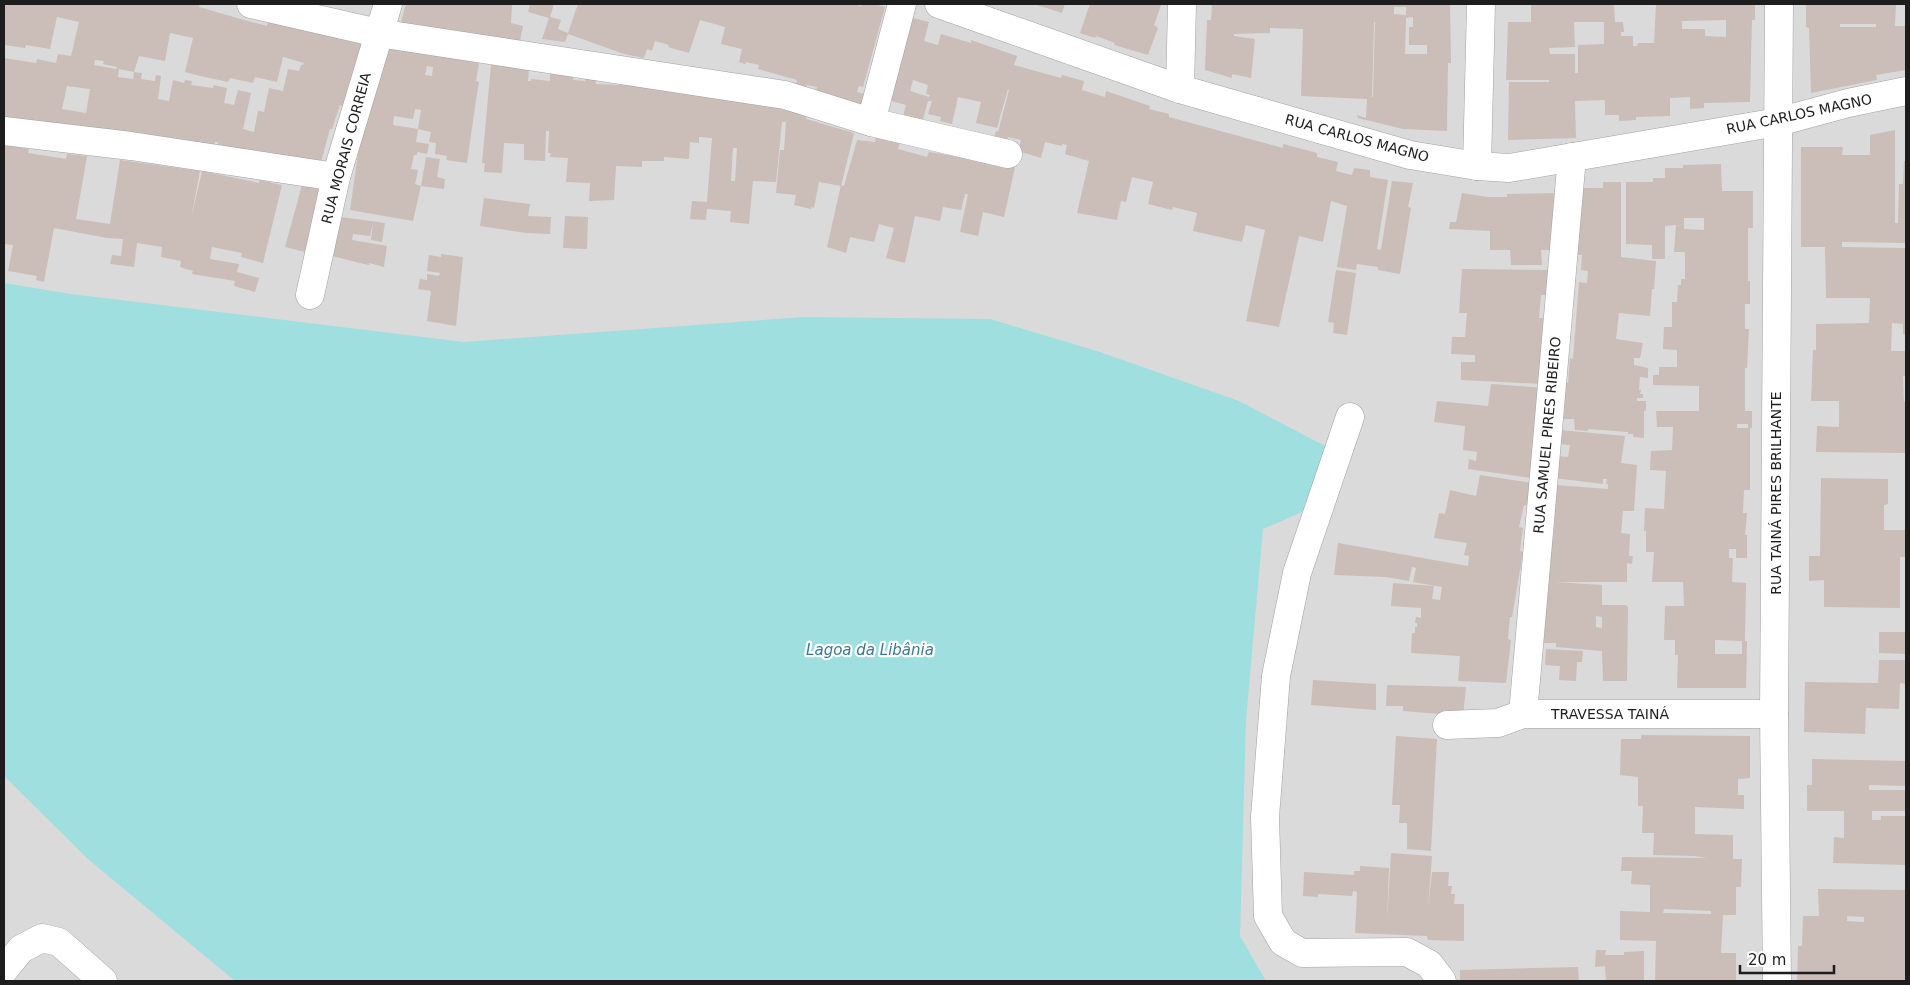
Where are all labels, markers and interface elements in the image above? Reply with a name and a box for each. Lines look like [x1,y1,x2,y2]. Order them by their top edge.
street label: RUA MORAIS CORREIA [318,70,374,225]
street label: RUA CARLOS MAGNO [1725,91,1873,137]
street label: RUA CARLOS MAGNO [1283,111,1431,165]
street label: RUA SAMUEL PIRES RIBEIRO [1530,336,1564,534]
street label: RUA TAINÁ PIRES BRILHANTE [1768,391,1784,595]
water label: Lagoa da Libânia [806,641,934,659]
street label: TRAVESSA TAINÁ [1550,706,1669,722]
scale bar [1740,942,1834,974]
text: 20 m [1748,951,1786,969]

